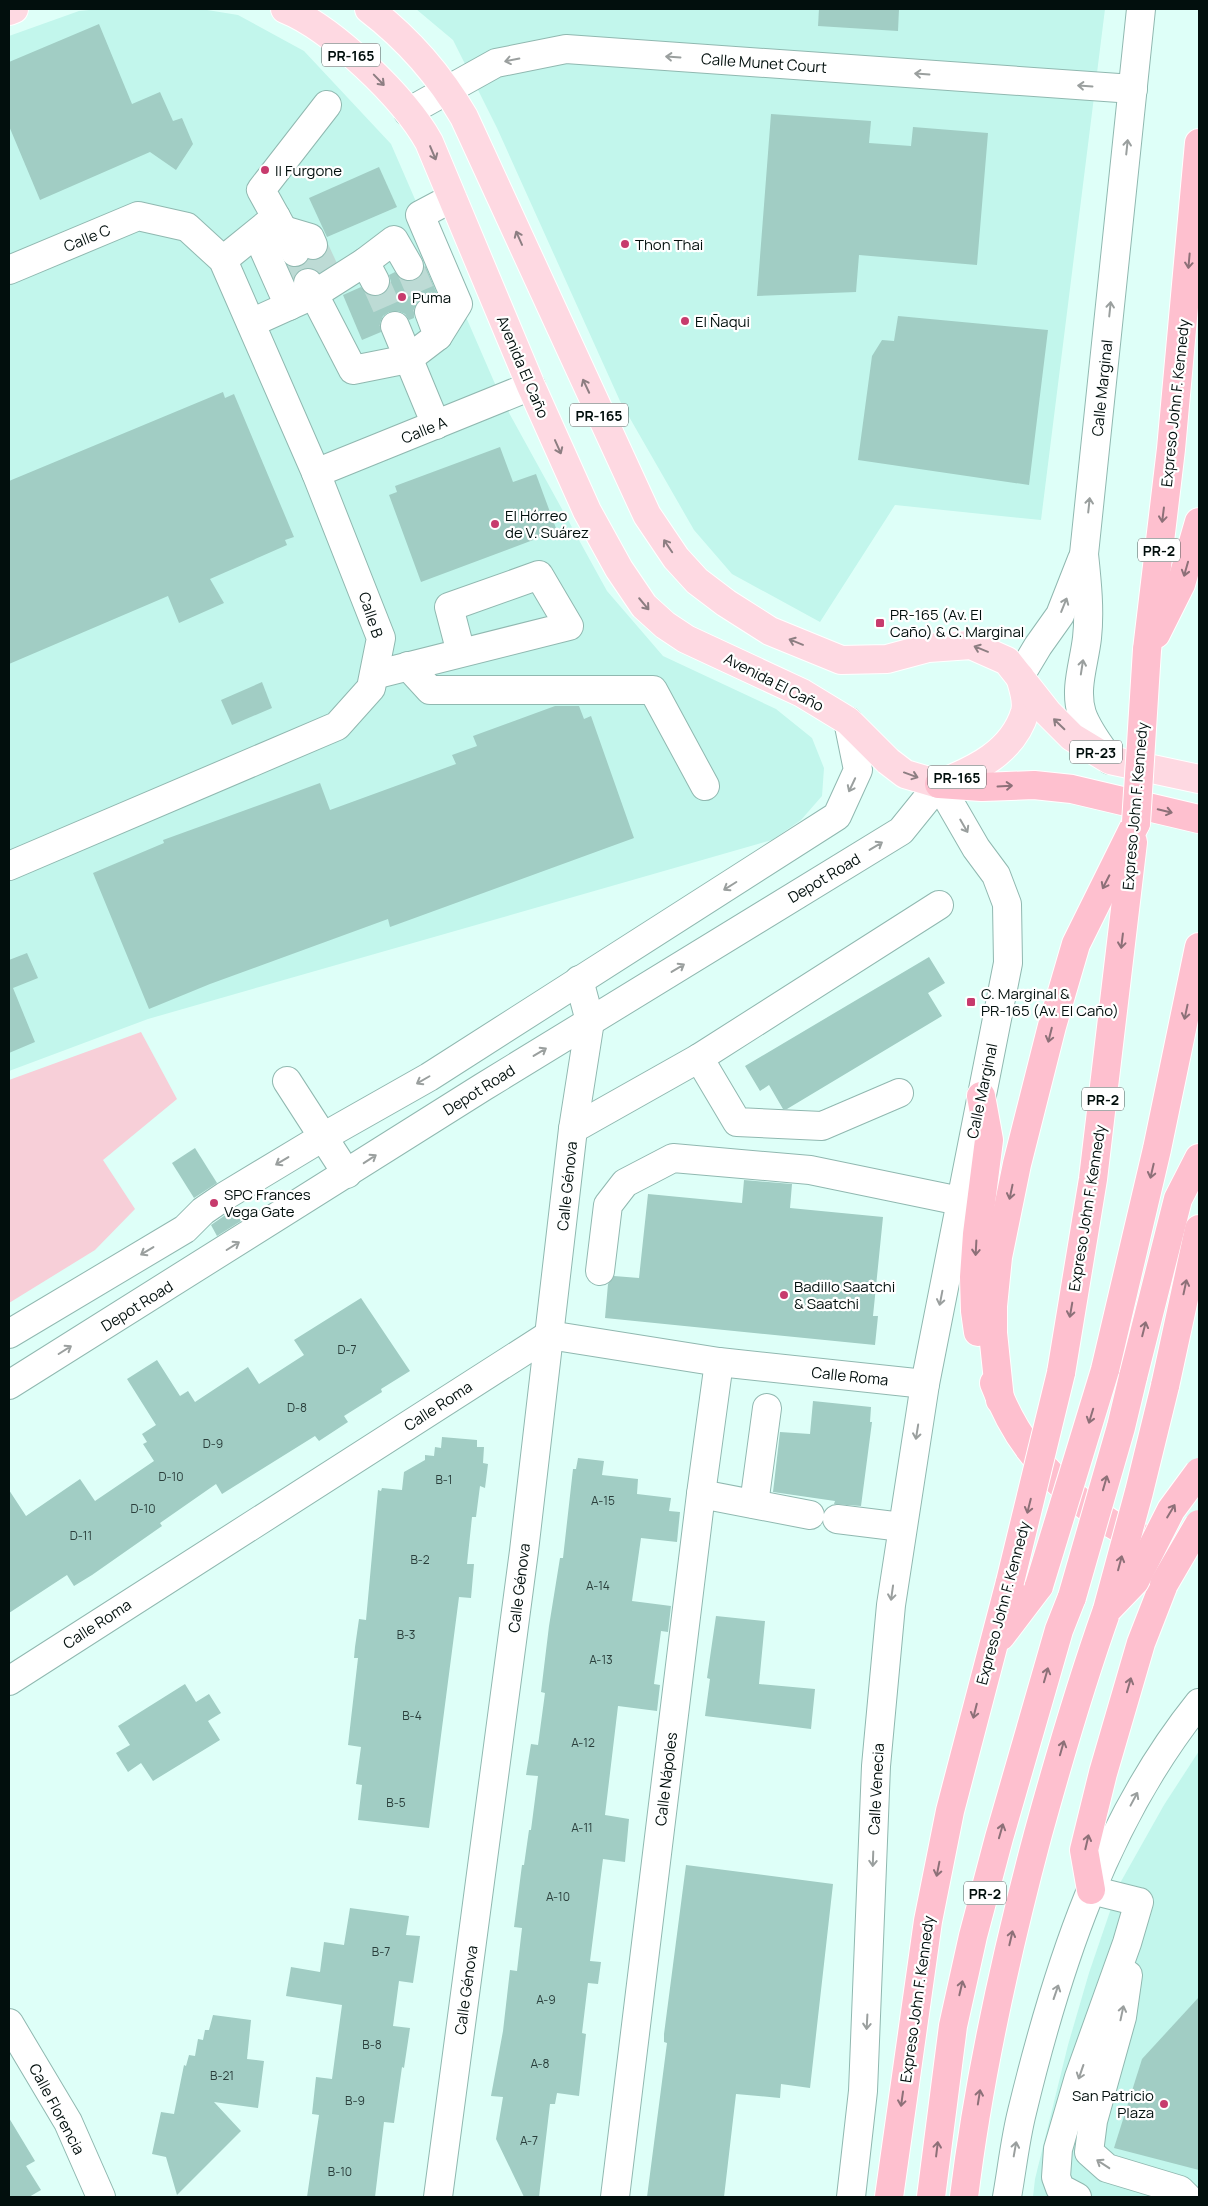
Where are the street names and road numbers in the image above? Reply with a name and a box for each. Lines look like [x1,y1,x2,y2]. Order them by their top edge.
road number: PR-165 [322,44,380,66]
street label: Calle Munet Court [700,48,828,78]
street label: Calle C [61,219,114,257]
street label: Avenida El Caño [492,313,554,422]
street label: Expreso John F. Kennedy [1156,318,1194,488]
street label: Calle Marginal [1086,339,1118,437]
road number: PR-165 [570,404,628,426]
street label: Calle A [398,411,450,449]
road number: PR-2 [1138,538,1180,562]
street label: Calle B [354,589,388,641]
street label: Avenida El Caño [721,648,828,716]
street label: Expreso John F. Kennedy [1117,721,1153,891]
road number: PR-23 [1070,740,1122,764]
road number: PR-165 [928,766,986,789]
street label: Depot Road [784,848,864,908]
street label: Calle Marginal [962,1041,1002,1141]
street label: Depot Road [439,1060,519,1120]
road number: PR-2 [1082,1088,1124,1110]
street label: Expreso John F. Kennedy [1063,1123,1111,1293]
street label: Calle Génova [552,1140,582,1232]
street label: Depot Road [97,1276,177,1336]
street label: Calle Roma [810,1362,890,1390]
street label: Calle Roma [400,1376,476,1436]
street label: Expreso John F. Kennedy [971,1519,1035,1687]
street label: Calle Génova [503,1542,535,1634]
street label: Calle Roma [59,1594,135,1654]
street label: Calle Nápoles [650,1731,682,1827]
street label: Calle Venecia [863,1742,889,1836]
road number: PR-2 [964,1882,1006,1905]
street label: Expreso John F. Kennedy [895,1914,939,2084]
street label: Calle Génova [449,1944,483,2036]
street label: Calle Florencia [24,2060,90,2158]

